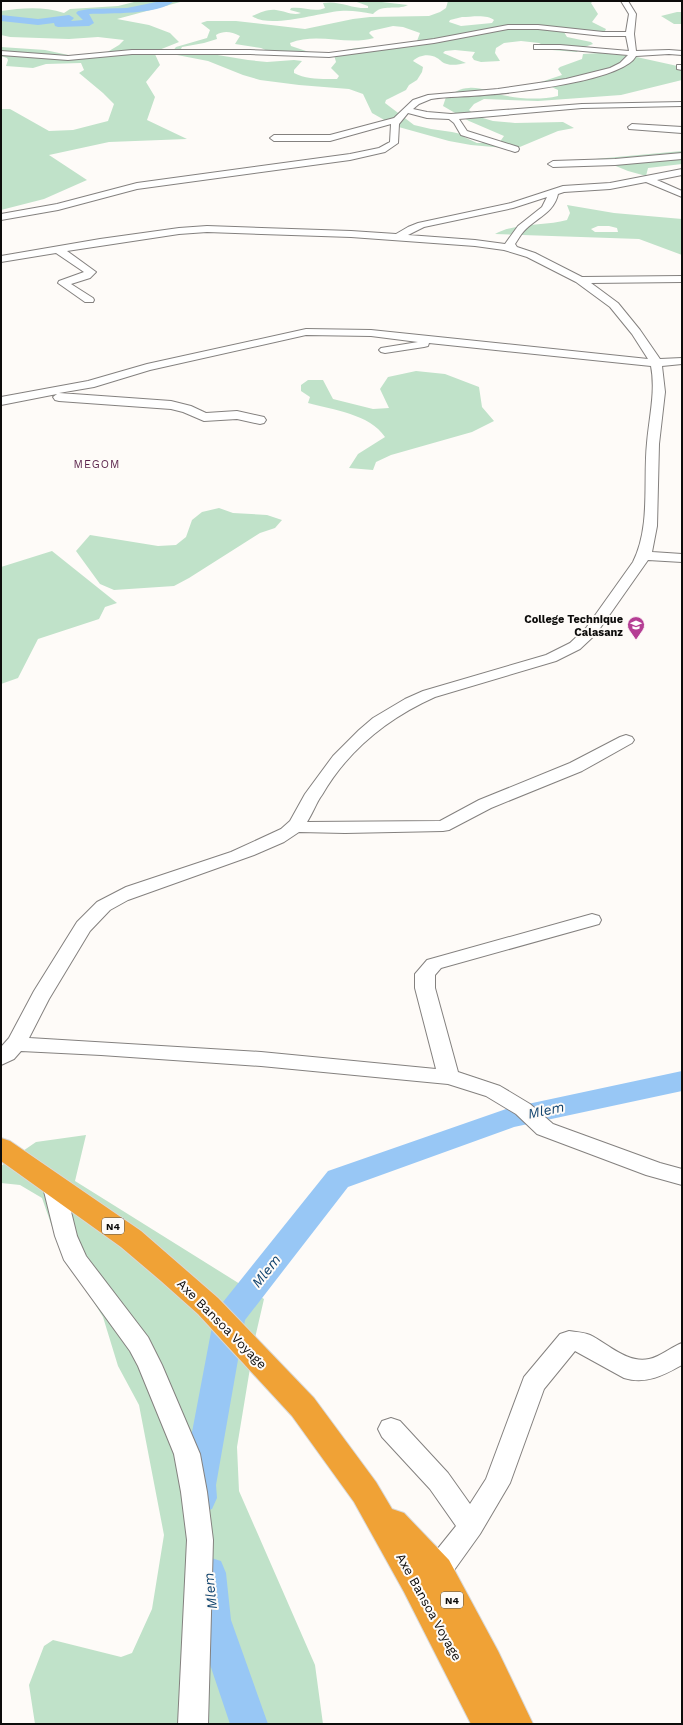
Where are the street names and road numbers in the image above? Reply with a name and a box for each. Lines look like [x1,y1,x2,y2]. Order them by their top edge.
road number: N4 [102,1218,124,1234]
street label: Axe Bansoa Voyage [174,1276,270,1372]
street label: Axe Bansoa Voyage [393,1551,465,1663]
road number: N4 [441,1592,463,1608]

